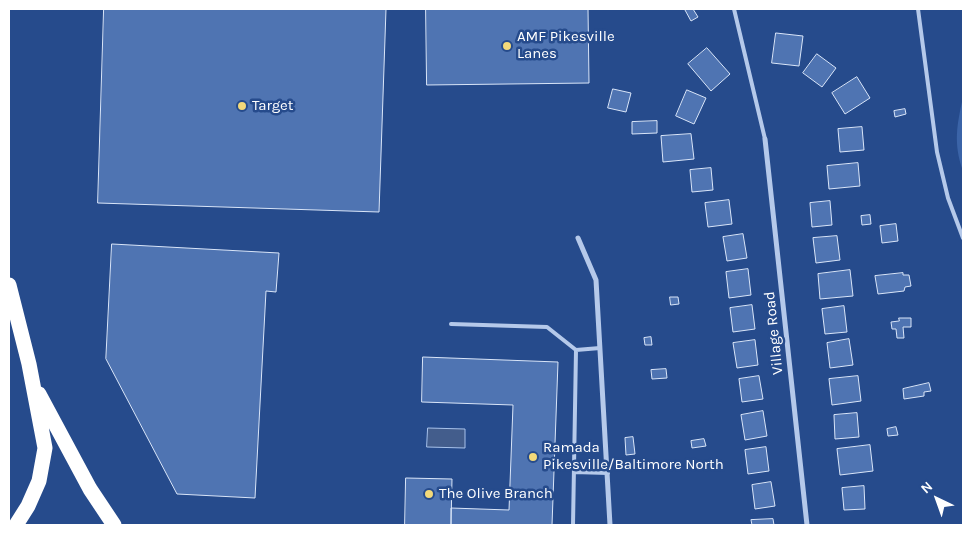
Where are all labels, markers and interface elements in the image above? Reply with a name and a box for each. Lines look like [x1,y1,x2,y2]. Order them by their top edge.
place label: AMF Pikesville Lanes [517,28,615,63]
marker: AMF Pikesville Lanes [501,40,513,52]
place label: Target [252,97,293,115]
marker: Target [236,100,248,112]
street label: Village Road [761,290,787,376]
place label: Ramada Pikesville/Baltimore North [543,439,724,474]
marker: Ramada Pikesville/Baltimore North [527,451,539,463]
north arrow [912,474,962,524]
text: N [917,478,936,497]
place label: The Olive Branch [439,485,553,503]
marker: The Olive Branch [423,488,435,500]

